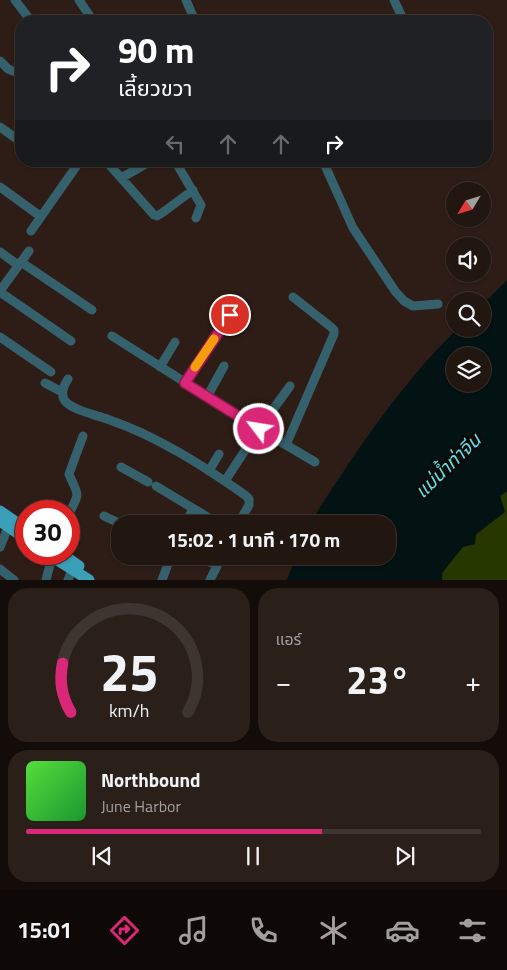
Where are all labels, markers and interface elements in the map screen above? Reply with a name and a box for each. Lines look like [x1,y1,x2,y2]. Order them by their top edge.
text: 90 m [118,23,194,77]
icon: right [35,35,100,100]
text: เลี้ยวขวา [118,71,193,105]
icon: left [161,130,189,158]
icon: ahead [214,130,242,158]
icon: ahead [267,130,295,158]
icon: right [320,130,348,158]
north arrow [446,182,491,228]
map controls [446,182,491,392]
button: sound [446,237,491,282]
button: search [446,292,491,337]
pin [209,294,251,336]
icon: arrive [216,301,244,329]
button: layers [446,347,491,392]
position arrow [232,402,284,454]
water label: แม่น้ำท่าจีน [407,425,488,504]
speed limit sign: 30 [15,500,80,565]
text: 15:02 · 1 นาที · 170 m [167,525,340,554]
text: แอร์ [276,627,301,651]
text: 25 [100,632,158,711]
text: 23° [346,651,410,709]
text: − [276,660,291,703]
text: + [465,660,481,703]
text: km/h [109,697,149,724]
text: Northbound [101,765,201,794]
text: June Harbor [101,794,181,818]
icon: previous [88,842,116,870]
icon: pause [239,842,267,870]
icon: next [391,842,419,870]
text: 15:01 [17,913,72,947]
icon: directions [107,913,142,948]
icon: music [176,913,211,948]
icon: phone [246,913,281,948]
icon: climate [316,913,351,948]
icon: car [385,913,420,948]
icon: filters [455,913,490,948]

